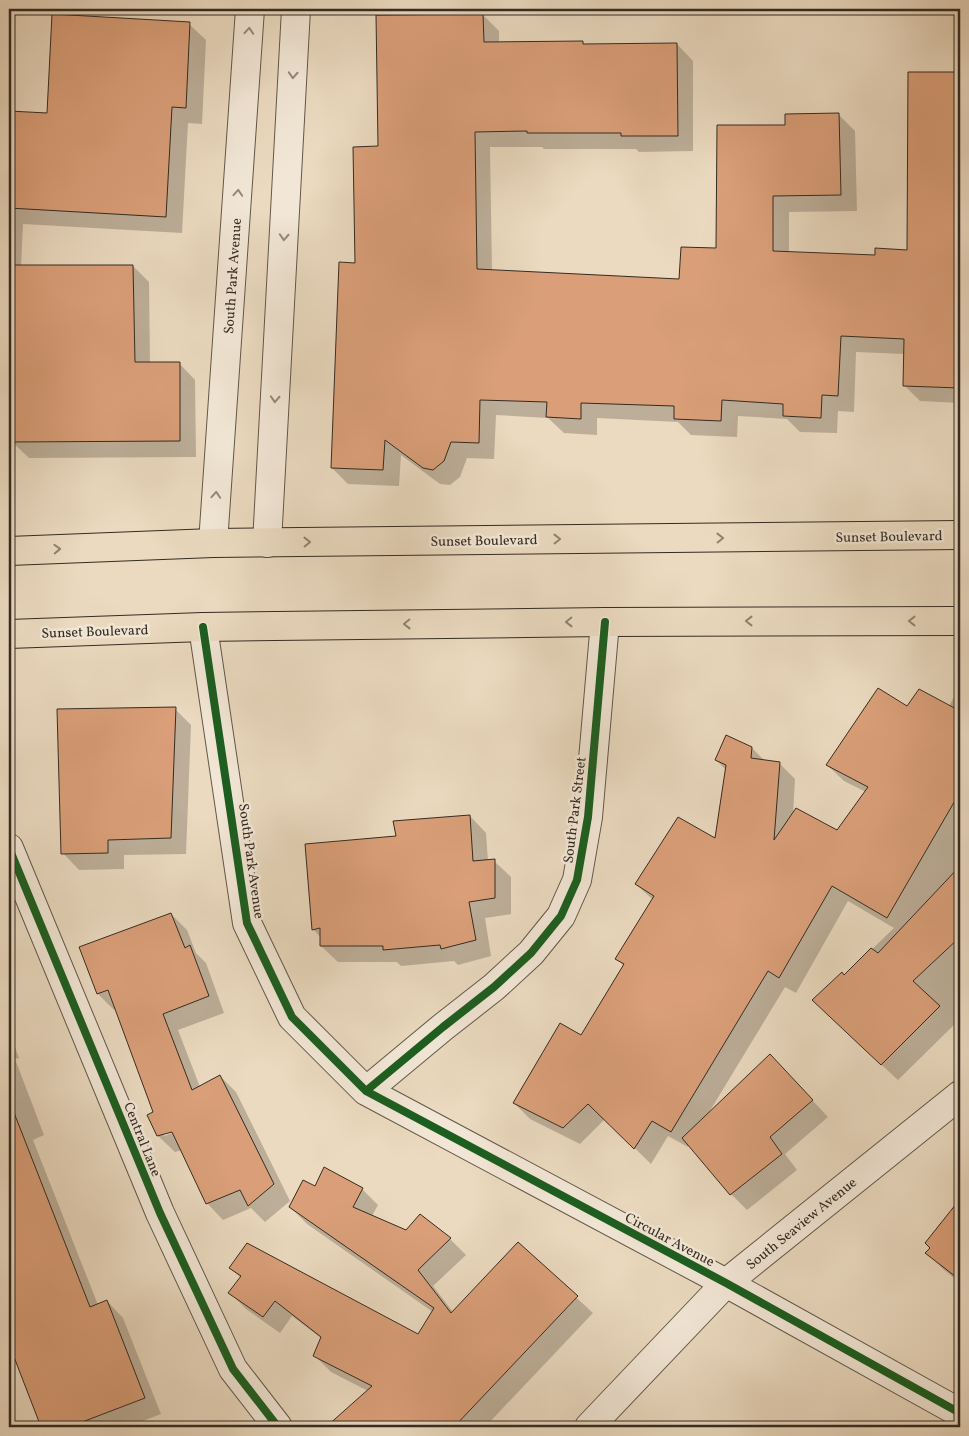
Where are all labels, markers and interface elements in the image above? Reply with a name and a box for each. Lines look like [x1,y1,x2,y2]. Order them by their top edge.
one-way arrow [243,26,254,34]
one-way arrow [287,71,298,79]
one-way arrow [232,189,243,197]
street label: South Park Avenue [220,217,247,335]
one-way arrow [278,233,289,241]
one-way arrow [269,396,280,404]
one-way arrow [211,490,222,498]
street label: Sunset Boulevard [835,527,943,548]
street label: Sunset Boulevard [430,531,538,552]
one-way arrow [716,533,724,543]
one-way arrow [554,534,562,544]
one-way arrow [304,537,312,547]
one-way arrow [54,544,62,555]
one-way arrow [745,616,752,626]
one-way arrow [907,616,915,626]
one-way arrow [565,617,572,627]
one-way arrow [402,619,410,629]
street label: Sunset Boulevard [41,621,149,644]
street label: South Park Street [560,756,591,865]
street label: South Park Avenue [233,802,268,920]
street label: Central Lane [118,1100,165,1180]
street label: South Seaview Avenue [743,1173,861,1275]
street label: Circular Avenue [621,1209,718,1272]

